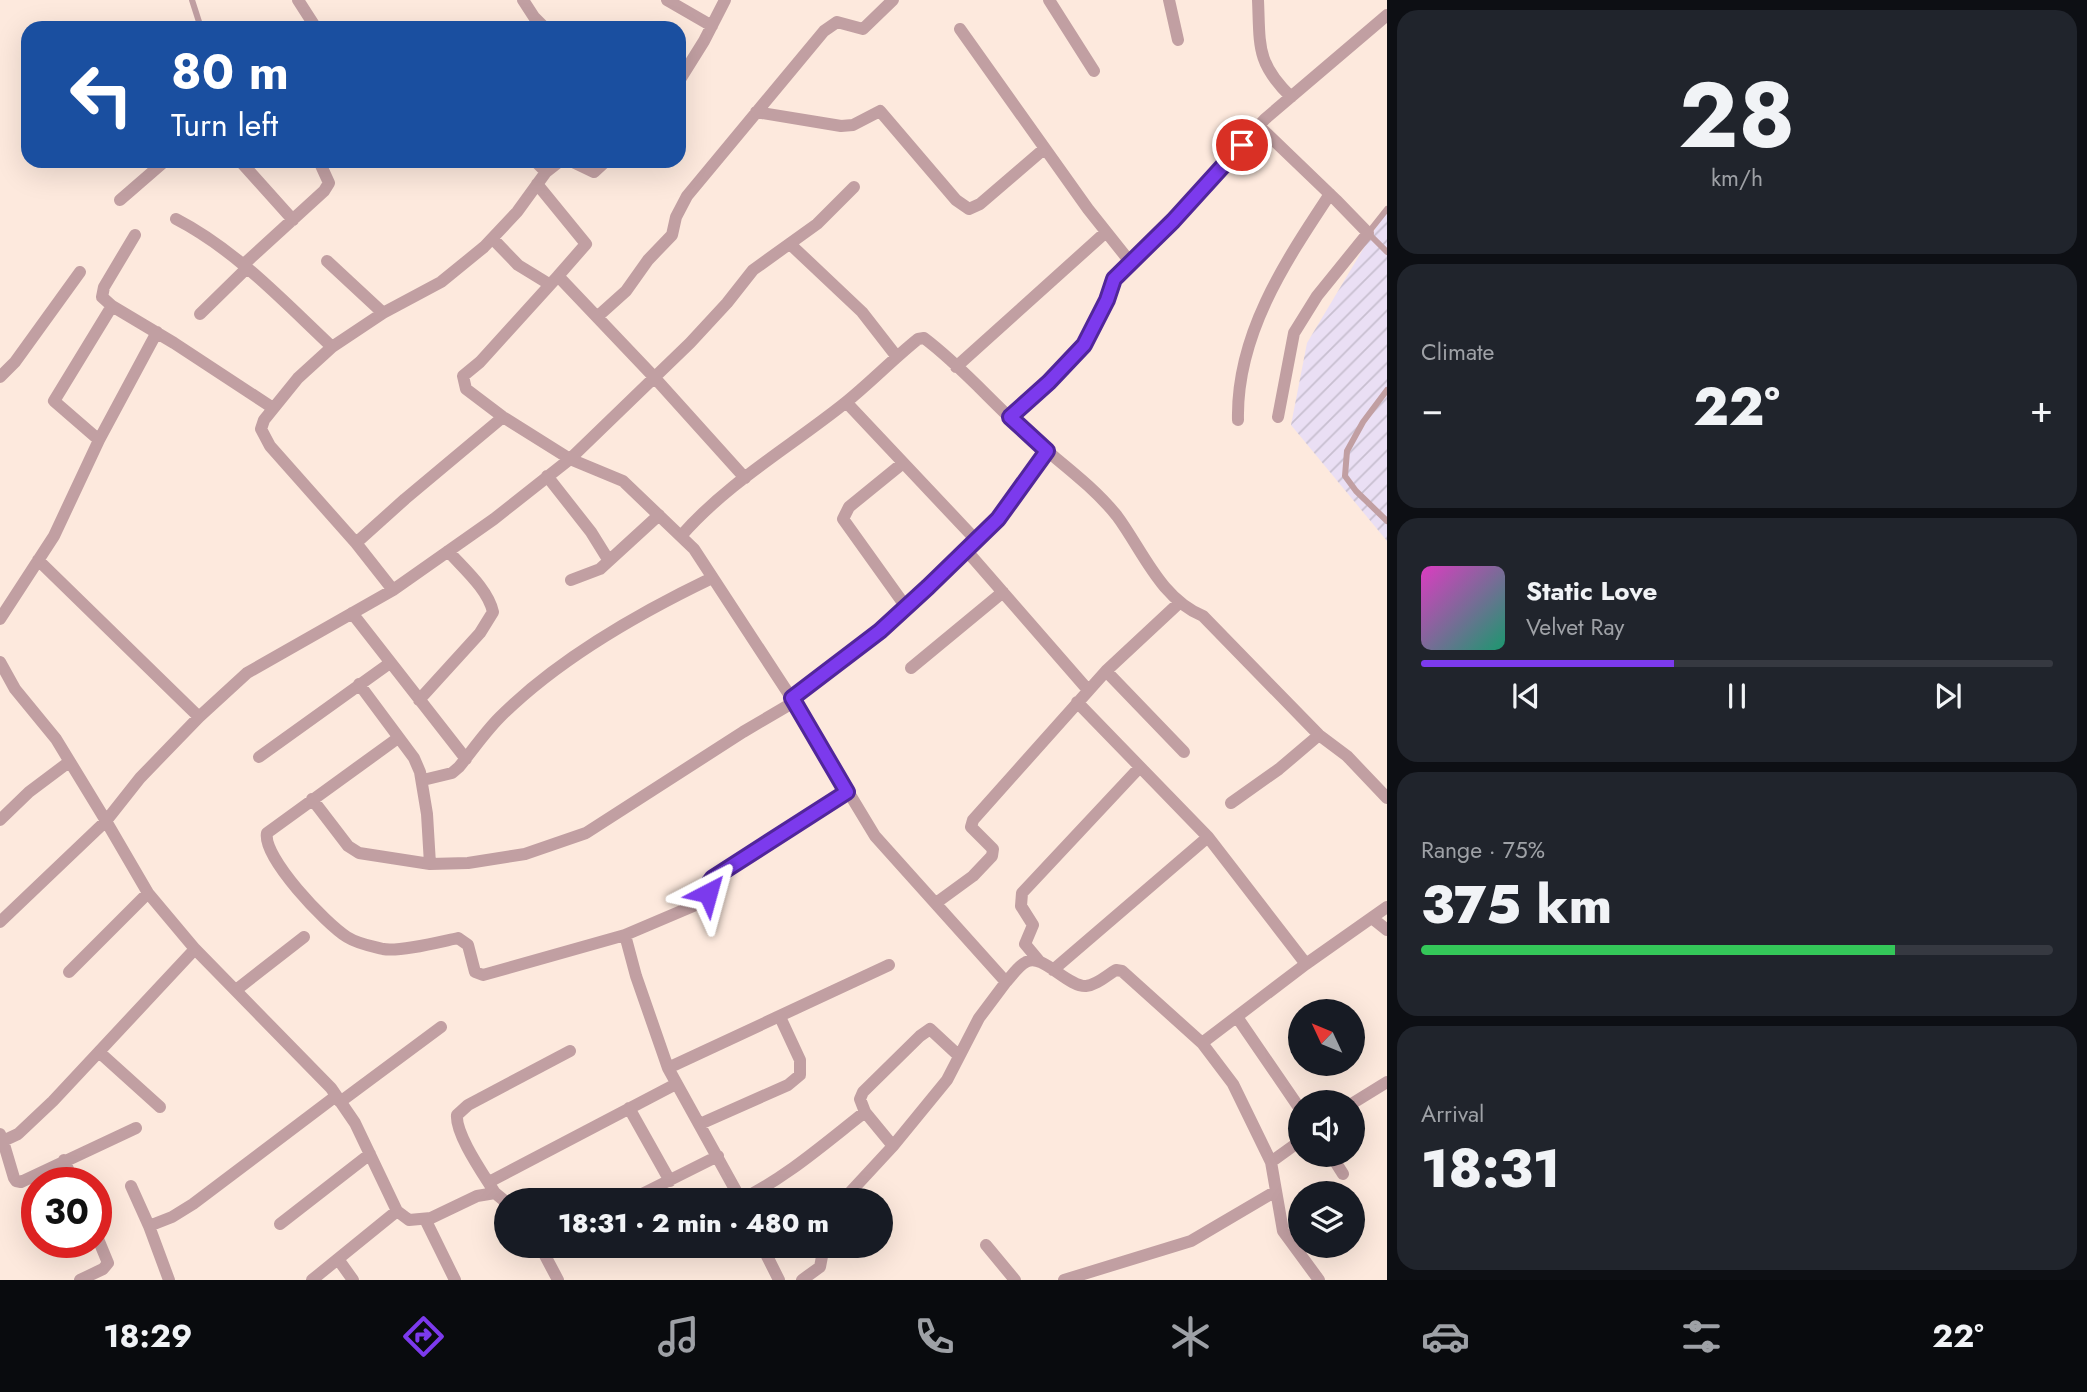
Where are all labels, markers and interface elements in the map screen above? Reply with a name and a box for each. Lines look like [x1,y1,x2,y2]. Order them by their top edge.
text: 80 m [171,37,289,107]
icon: left [56,49,147,140]
text: 28 [1679,50,1795,181]
text: Turn left [171,102,278,148]
pin [1212,115,1272,175]
icon: arrive [1223,126,1261,164]
text: km/h [1711,161,1763,195]
text: Climate [1421,335,1494,369]
text: 22° [1693,369,1780,445]
text: − [1421,381,1443,436]
text: + [2030,381,2053,436]
text: Static Love [1526,572,1658,610]
text: Velvet Ray [1526,610,1624,644]
icon: previous [1507,677,1545,715]
icon: pause [1718,677,1756,715]
icon: next [1929,677,1967,715]
text: Range · 75% [1421,833,1545,867]
position arrow [671,856,745,930]
text: 375 km [1421,867,1612,943]
north arrow [1288,999,1365,1076]
map controls [1288,999,1365,1258]
button: sound [1288,1090,1365,1167]
text: Arrival [1421,1097,1484,1131]
text: 18:31 [1421,1131,1560,1207]
speed limit sign: 30 [21,1167,112,1258]
button: layers [1288,1181,1365,1258]
text: 18:31 · 2 min · 480 m [558,1204,829,1242]
icon: directions [399,1312,448,1361]
icon: music [654,1312,703,1361]
icon: phone [910,1312,959,1361]
icon: climate [1166,1312,1215,1361]
icon: car [1421,1312,1470,1361]
icon: filters [1677,1312,1726,1361]
text: 18:29 [103,1313,192,1359]
text: 22° [1932,1313,1984,1359]

